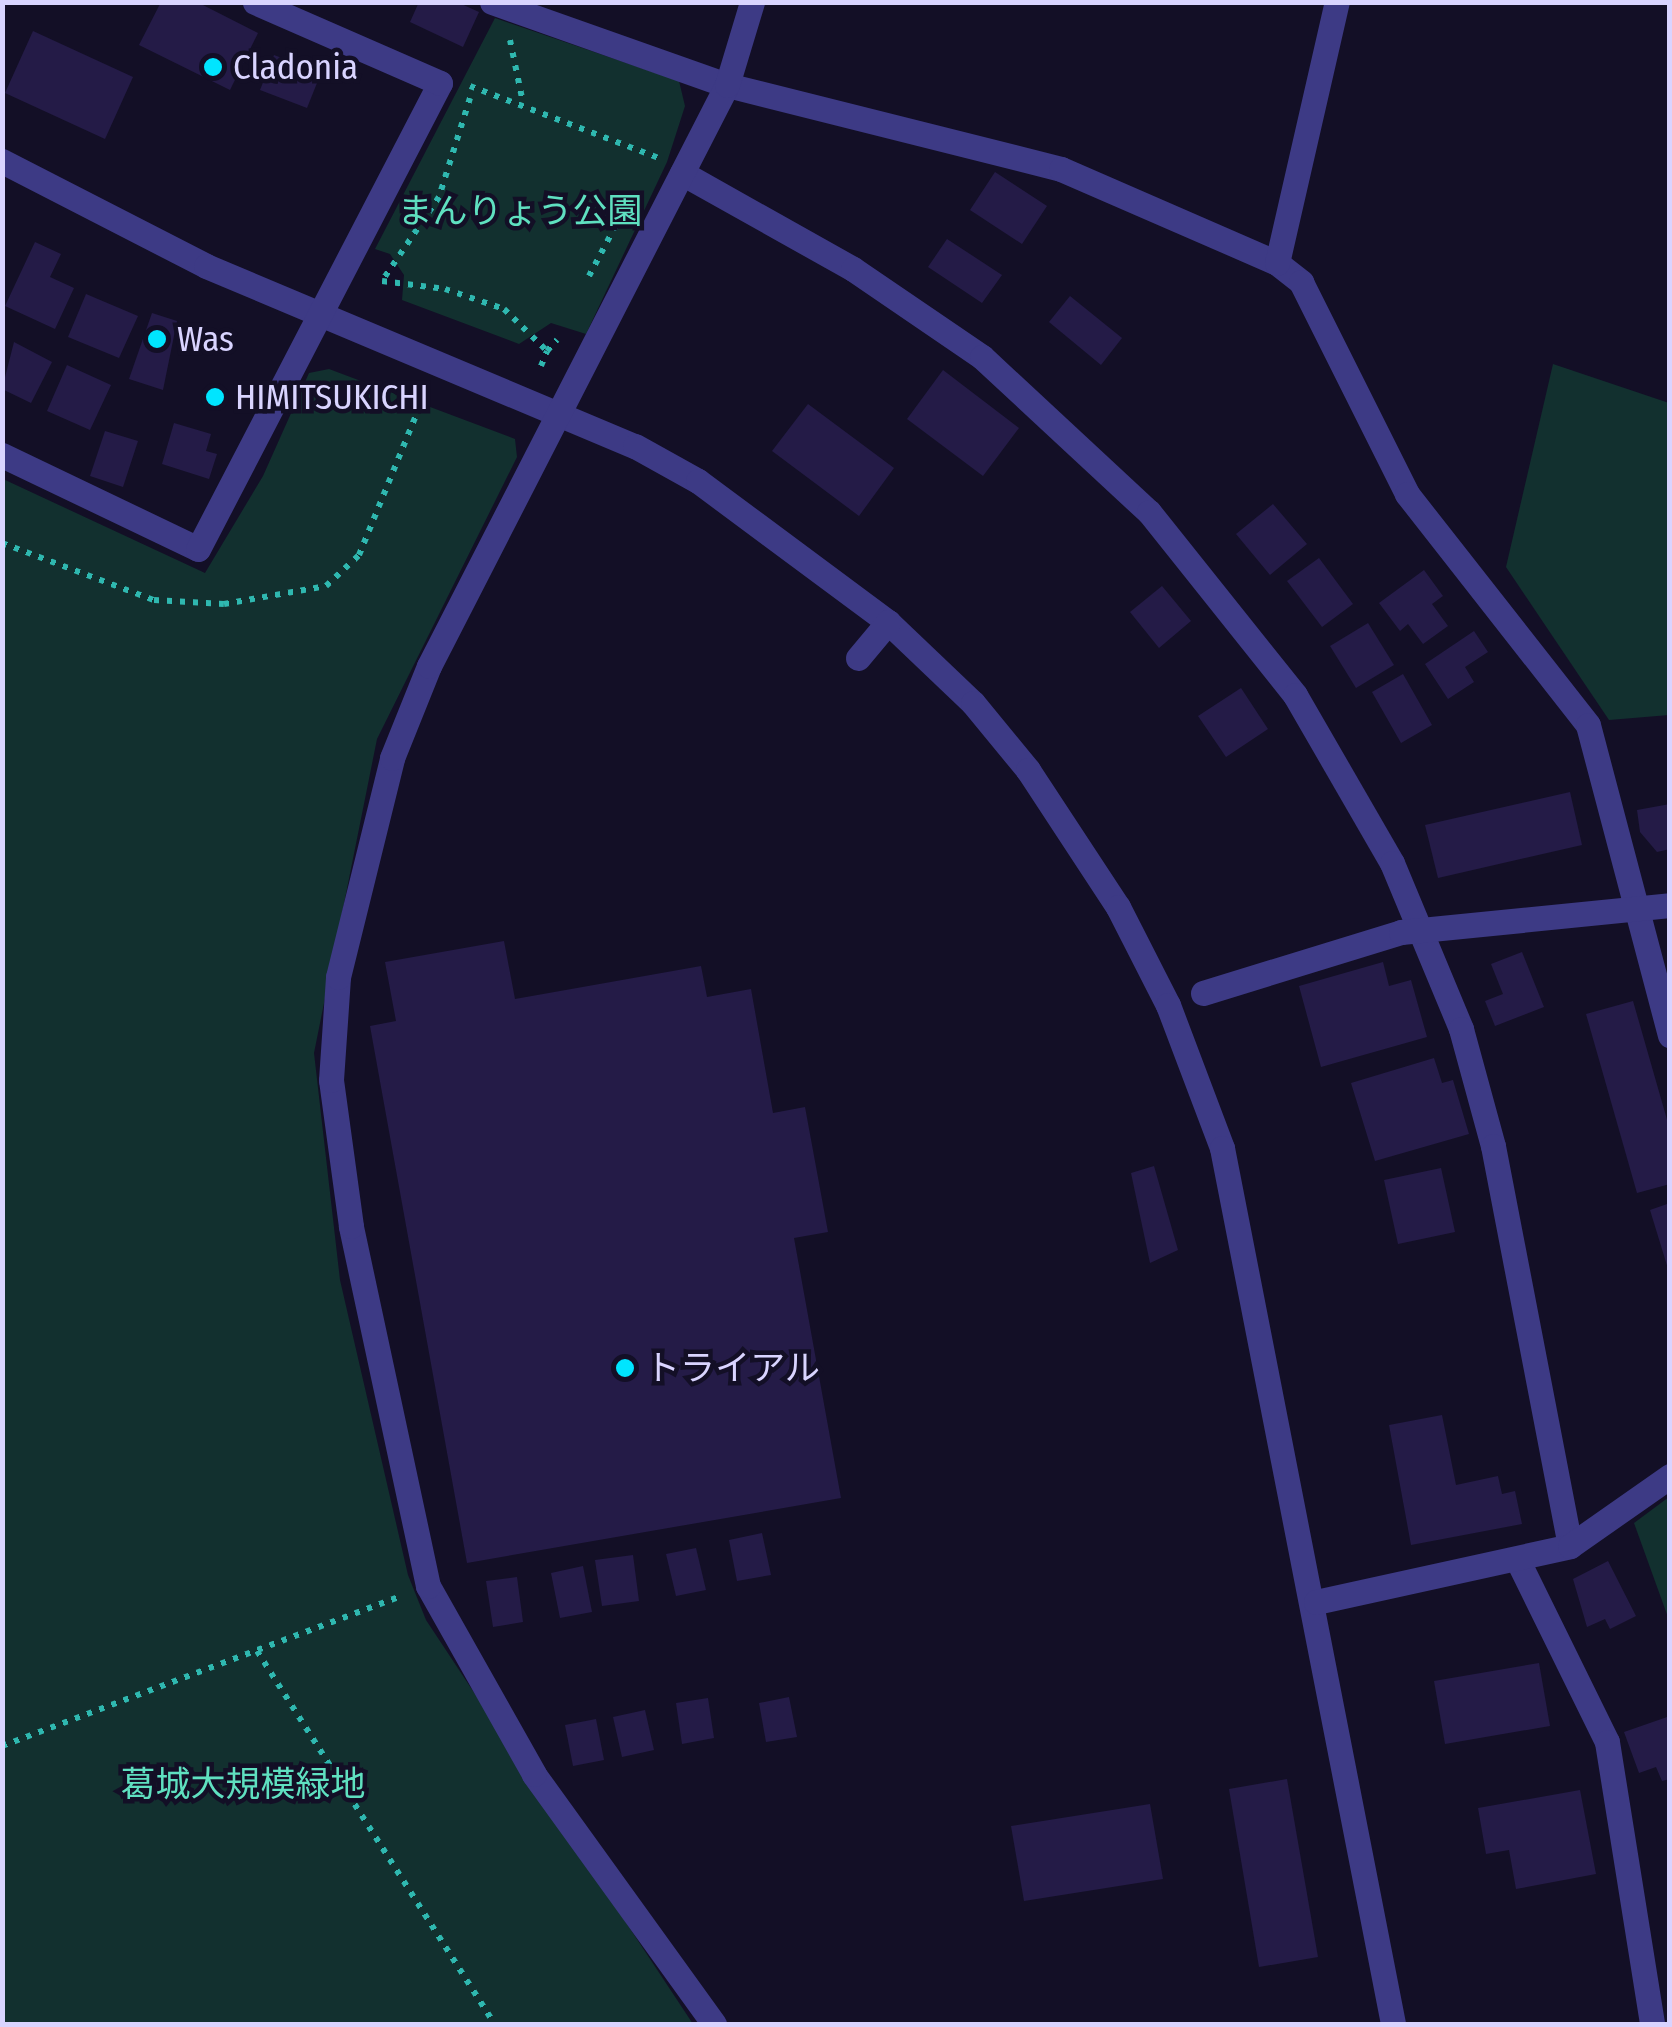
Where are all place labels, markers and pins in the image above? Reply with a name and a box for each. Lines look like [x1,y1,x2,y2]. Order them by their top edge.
place label: Cladonia [233,46,358,88]
marker: Cladonia [202,56,224,78]
place label: Was [177,318,234,360]
marker: Was [146,328,168,350]
place label: HIMITSUKICHI [235,376,429,418]
marker: HIMITSUKICHI [204,386,226,408]
place label: トライアル [645,1347,820,1389]
marker: トライアル [614,1357,636,1379]

